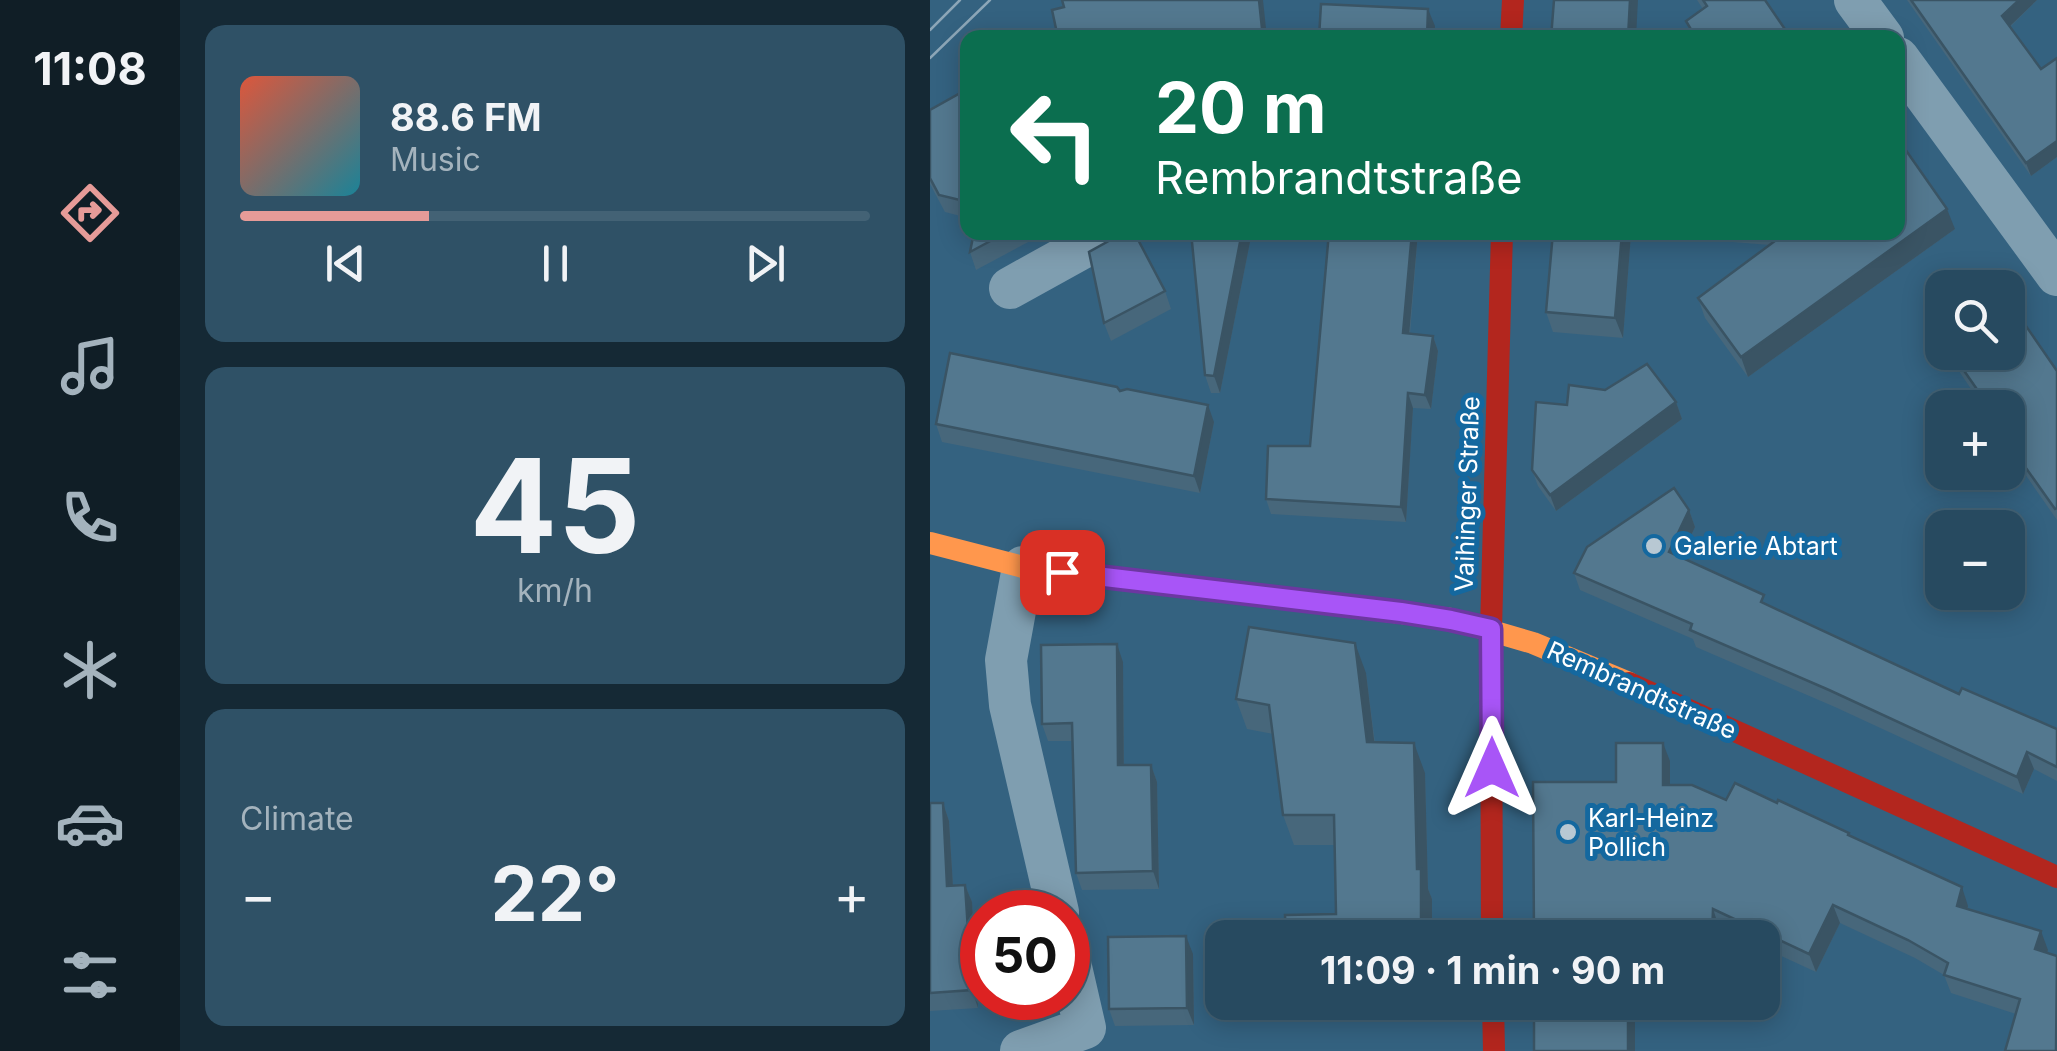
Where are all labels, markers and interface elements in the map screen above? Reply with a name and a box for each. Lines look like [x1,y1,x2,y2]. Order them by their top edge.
text: 11:08 [33,41,147,96]
text: 20 m [1155,65,1327,150]
icon: left [990,70,1120,200]
text: 88.6 FM [390,94,542,140]
text: Music [390,140,481,179]
text: Rembrandtstraße [1155,150,1522,205]
icon: directions [55,178,125,248]
icon: previous [318,236,373,291]
icon: pause [528,236,583,291]
icon: next [738,236,793,291]
map controls [1925,270,2025,610]
button: search [1925,270,2025,370]
icon: music [55,331,125,401]
button: + [1925,390,2025,490]
street label: Vaihinger Straße [1449,396,1485,592]
text: 45 [469,427,641,584]
icon: phone [55,483,125,553]
button: − [1925,510,2025,610]
pin [1020,530,1105,615]
place label: Galerie Abtart [1674,531,1838,561]
marker: Galerie Abtart [1643,535,1665,557]
icon: arrive [1035,545,1090,600]
text: km/h [517,571,593,610]
icon: climate [55,635,125,705]
street label: Rembrandtstraße [1543,635,1741,745]
position arrow [1440,716,1544,820]
icon: car [55,788,125,858]
text: Climate [240,799,354,838]
place label: Karl-Heinz Pollich [1588,803,1714,862]
marker: Karl-Heinz Pollich [1557,821,1579,843]
text: 22° [491,848,619,939]
text: − [240,862,276,928]
text: + [834,862,870,928]
speed limit sign: 50 [960,890,1090,1020]
icon: filters [55,940,125,1010]
text: 11:09 · 1 min · 90 m [1320,947,1665,993]

